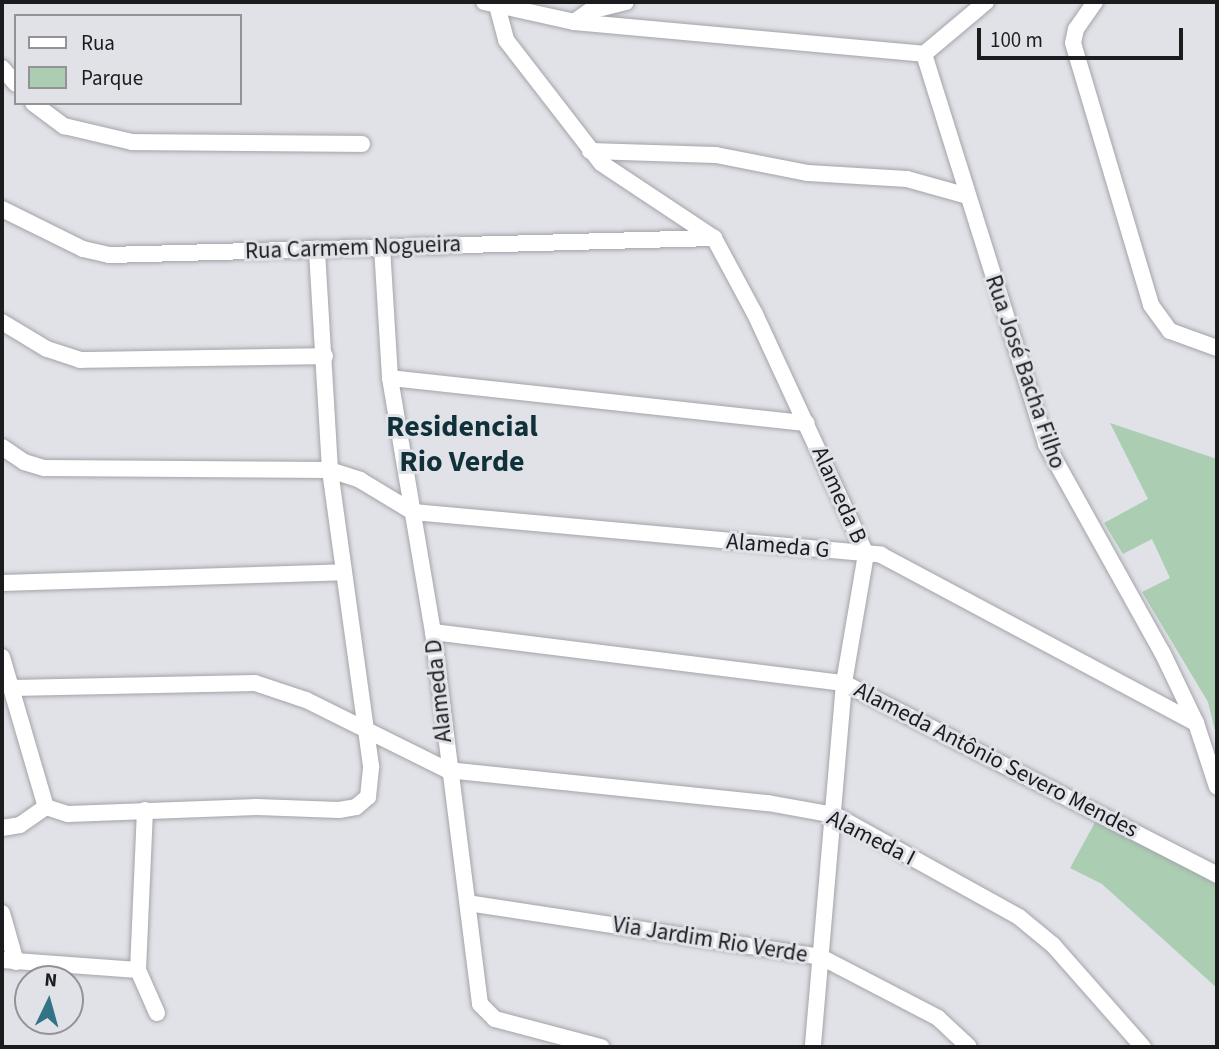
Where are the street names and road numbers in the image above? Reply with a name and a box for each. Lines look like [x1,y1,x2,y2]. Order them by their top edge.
street label: Rua Carmem Nogueira [244,230,462,266]
street label: Rua José Bacha Filho [979,272,1071,472]
street label: Alameda B [805,442,873,548]
street label: Alameda G [725,528,831,564]
street label: Alameda D [420,638,458,744]
street label: Alameda Antônio Severo Mendes [849,676,1143,844]
street label: Alameda I [822,804,920,872]
street label: Via Jardim Rio Verde [611,911,809,969]

